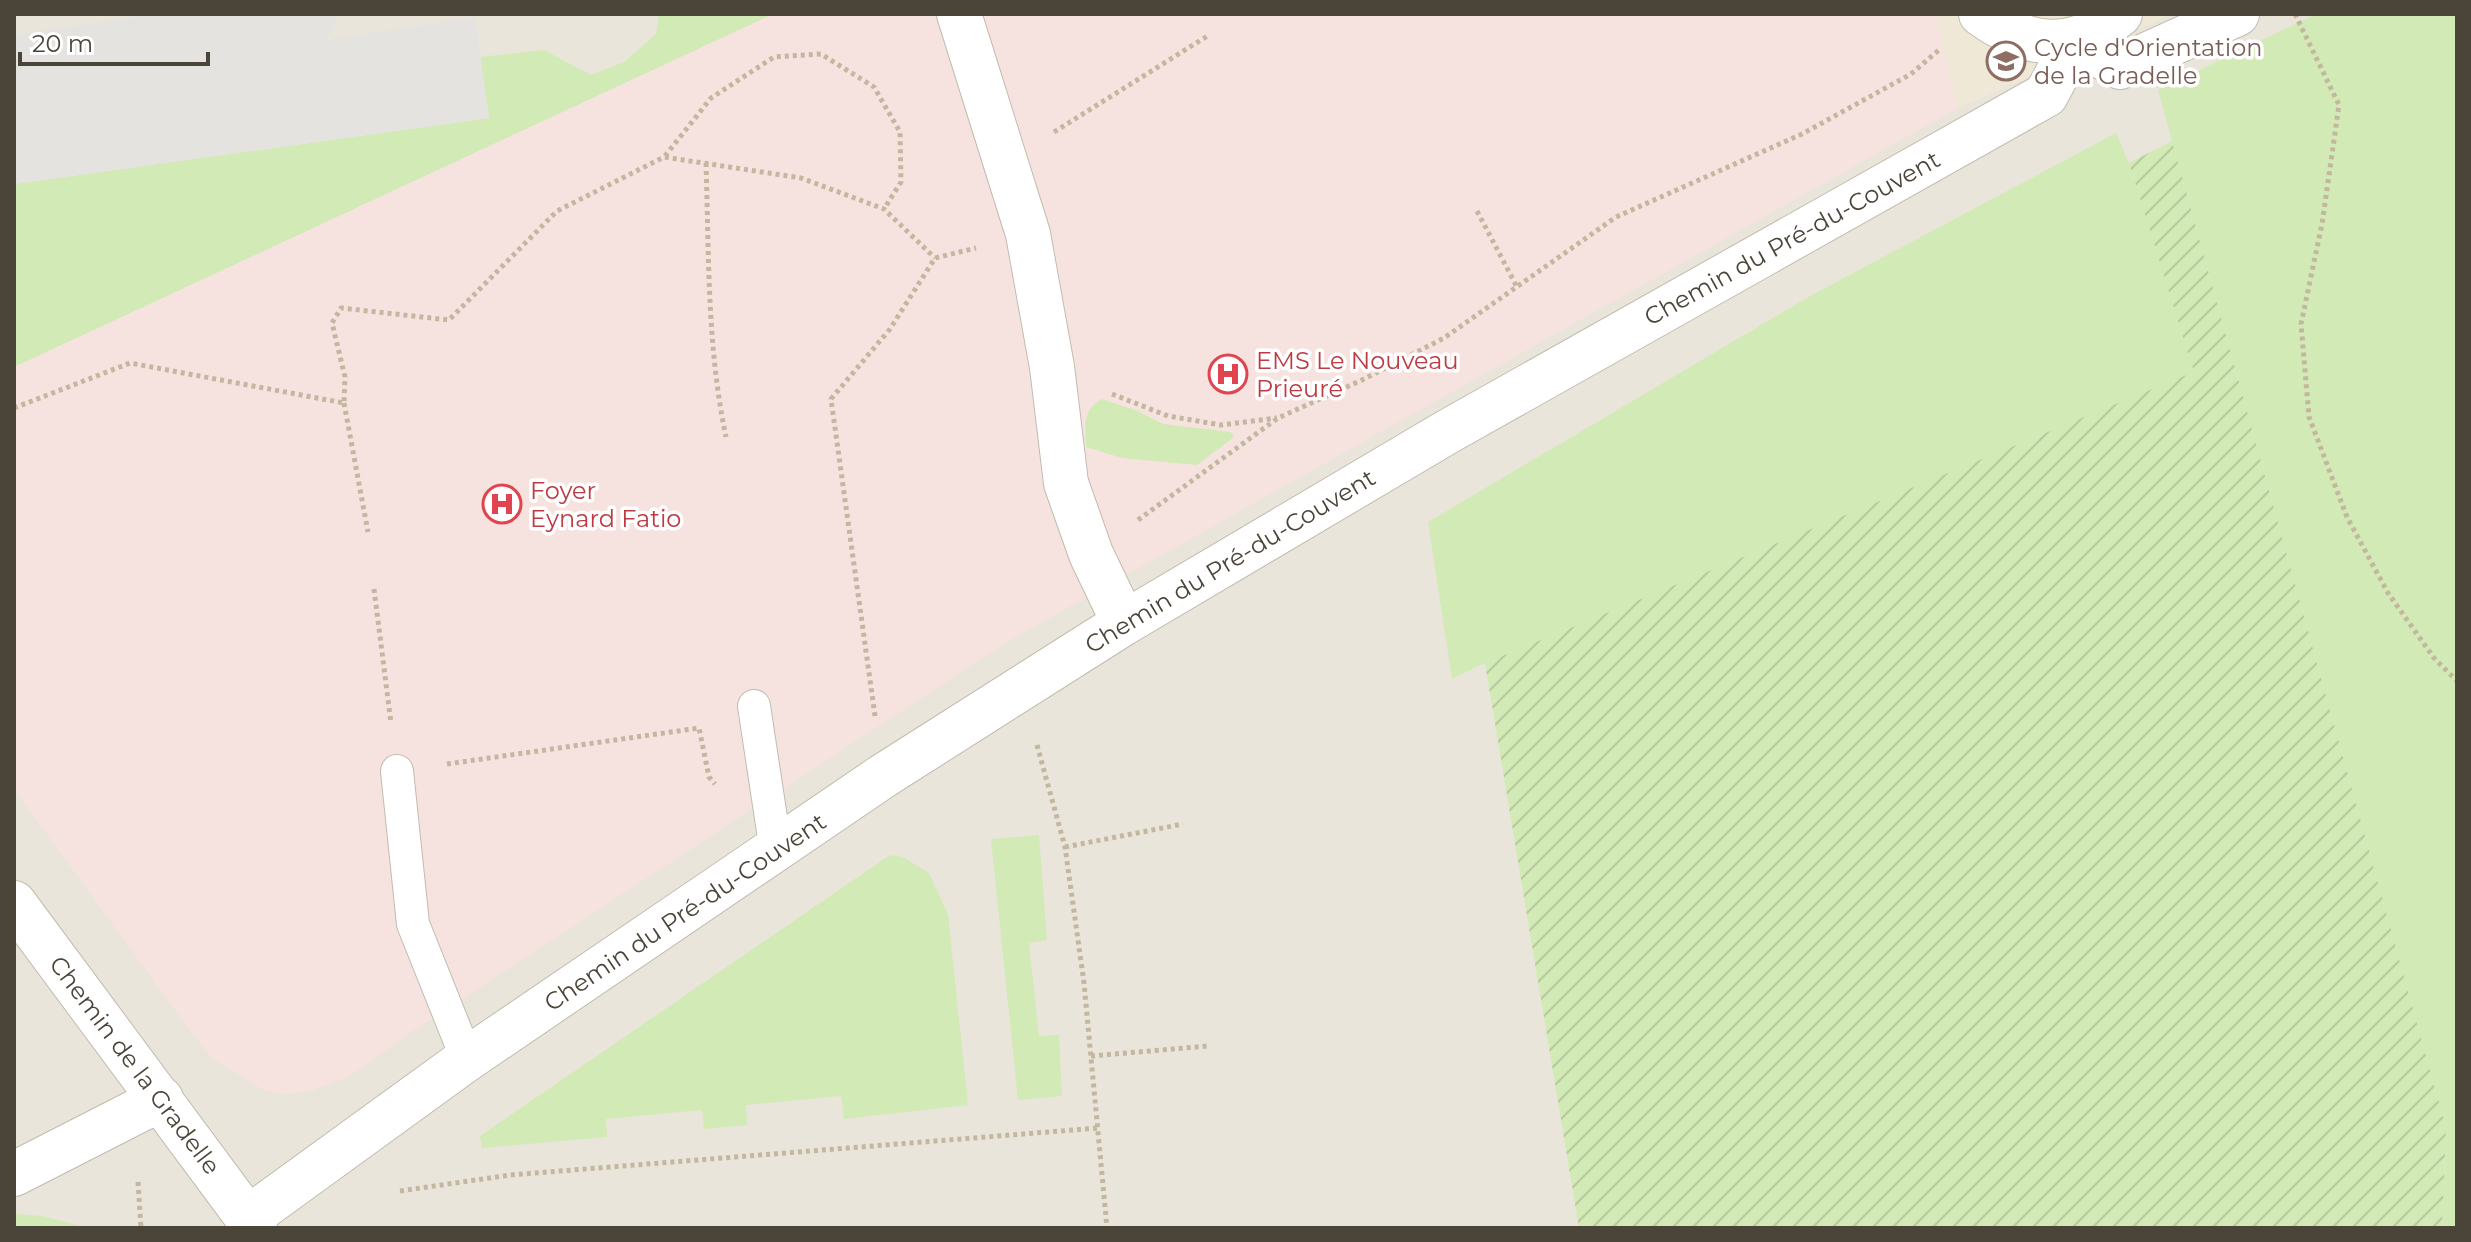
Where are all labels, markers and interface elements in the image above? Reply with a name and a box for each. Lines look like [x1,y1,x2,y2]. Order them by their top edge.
scale bar [20,16,208,66]
text: 20 m [32,29,93,58]
place label: Cycle d'Orientation de la Gradelle [2034,33,2263,90]
school or university icon: Cycle d'Orientation de la Gradelle [1985,40,2027,82]
street label: Chemin du Pré-du-Couvent [1639,144,1945,332]
place label: EMS Le Nouveau Prieuré [1256,346,1459,403]
hospital icon: EMS Le Nouveau Prieuré [1207,353,1249,395]
street label: Chemin du Pré-du-Couvent [1080,463,1381,659]
place label: Foyer Eynard Fatio [530,476,681,533]
hospital icon: Foyer Eynard Fatio [481,483,523,525]
street label: Chemin du Pré-du-Couvent [539,807,832,1017]
street label: Chemin de la Gradelle [43,950,227,1180]

